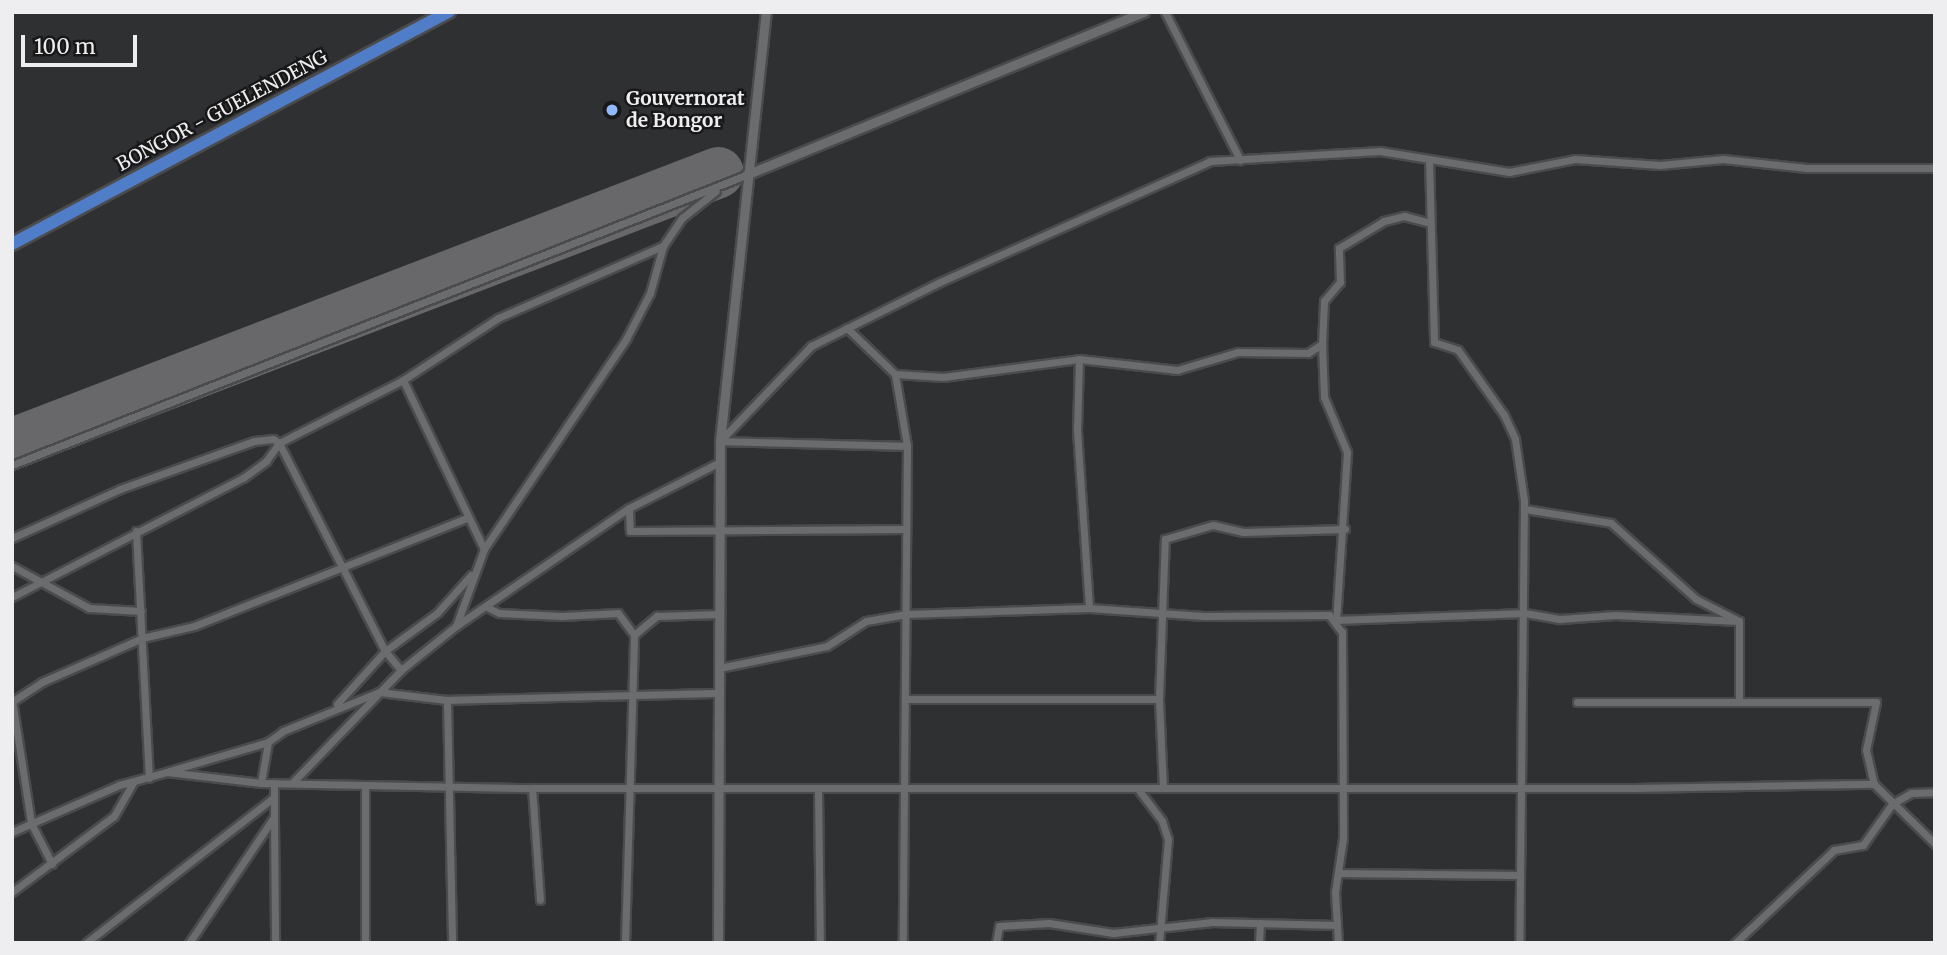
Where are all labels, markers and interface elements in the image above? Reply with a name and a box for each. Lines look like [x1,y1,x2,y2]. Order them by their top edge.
scale bar [24,21,140,65]
text: 100 m [34,33,96,60]
street label: BONGOR - GUELENDENG [113,46,331,176]
place label: Gouvernorat de Bongor [626,88,745,132]
marker: Gouvernorat de Bongor [604,102,620,118]

